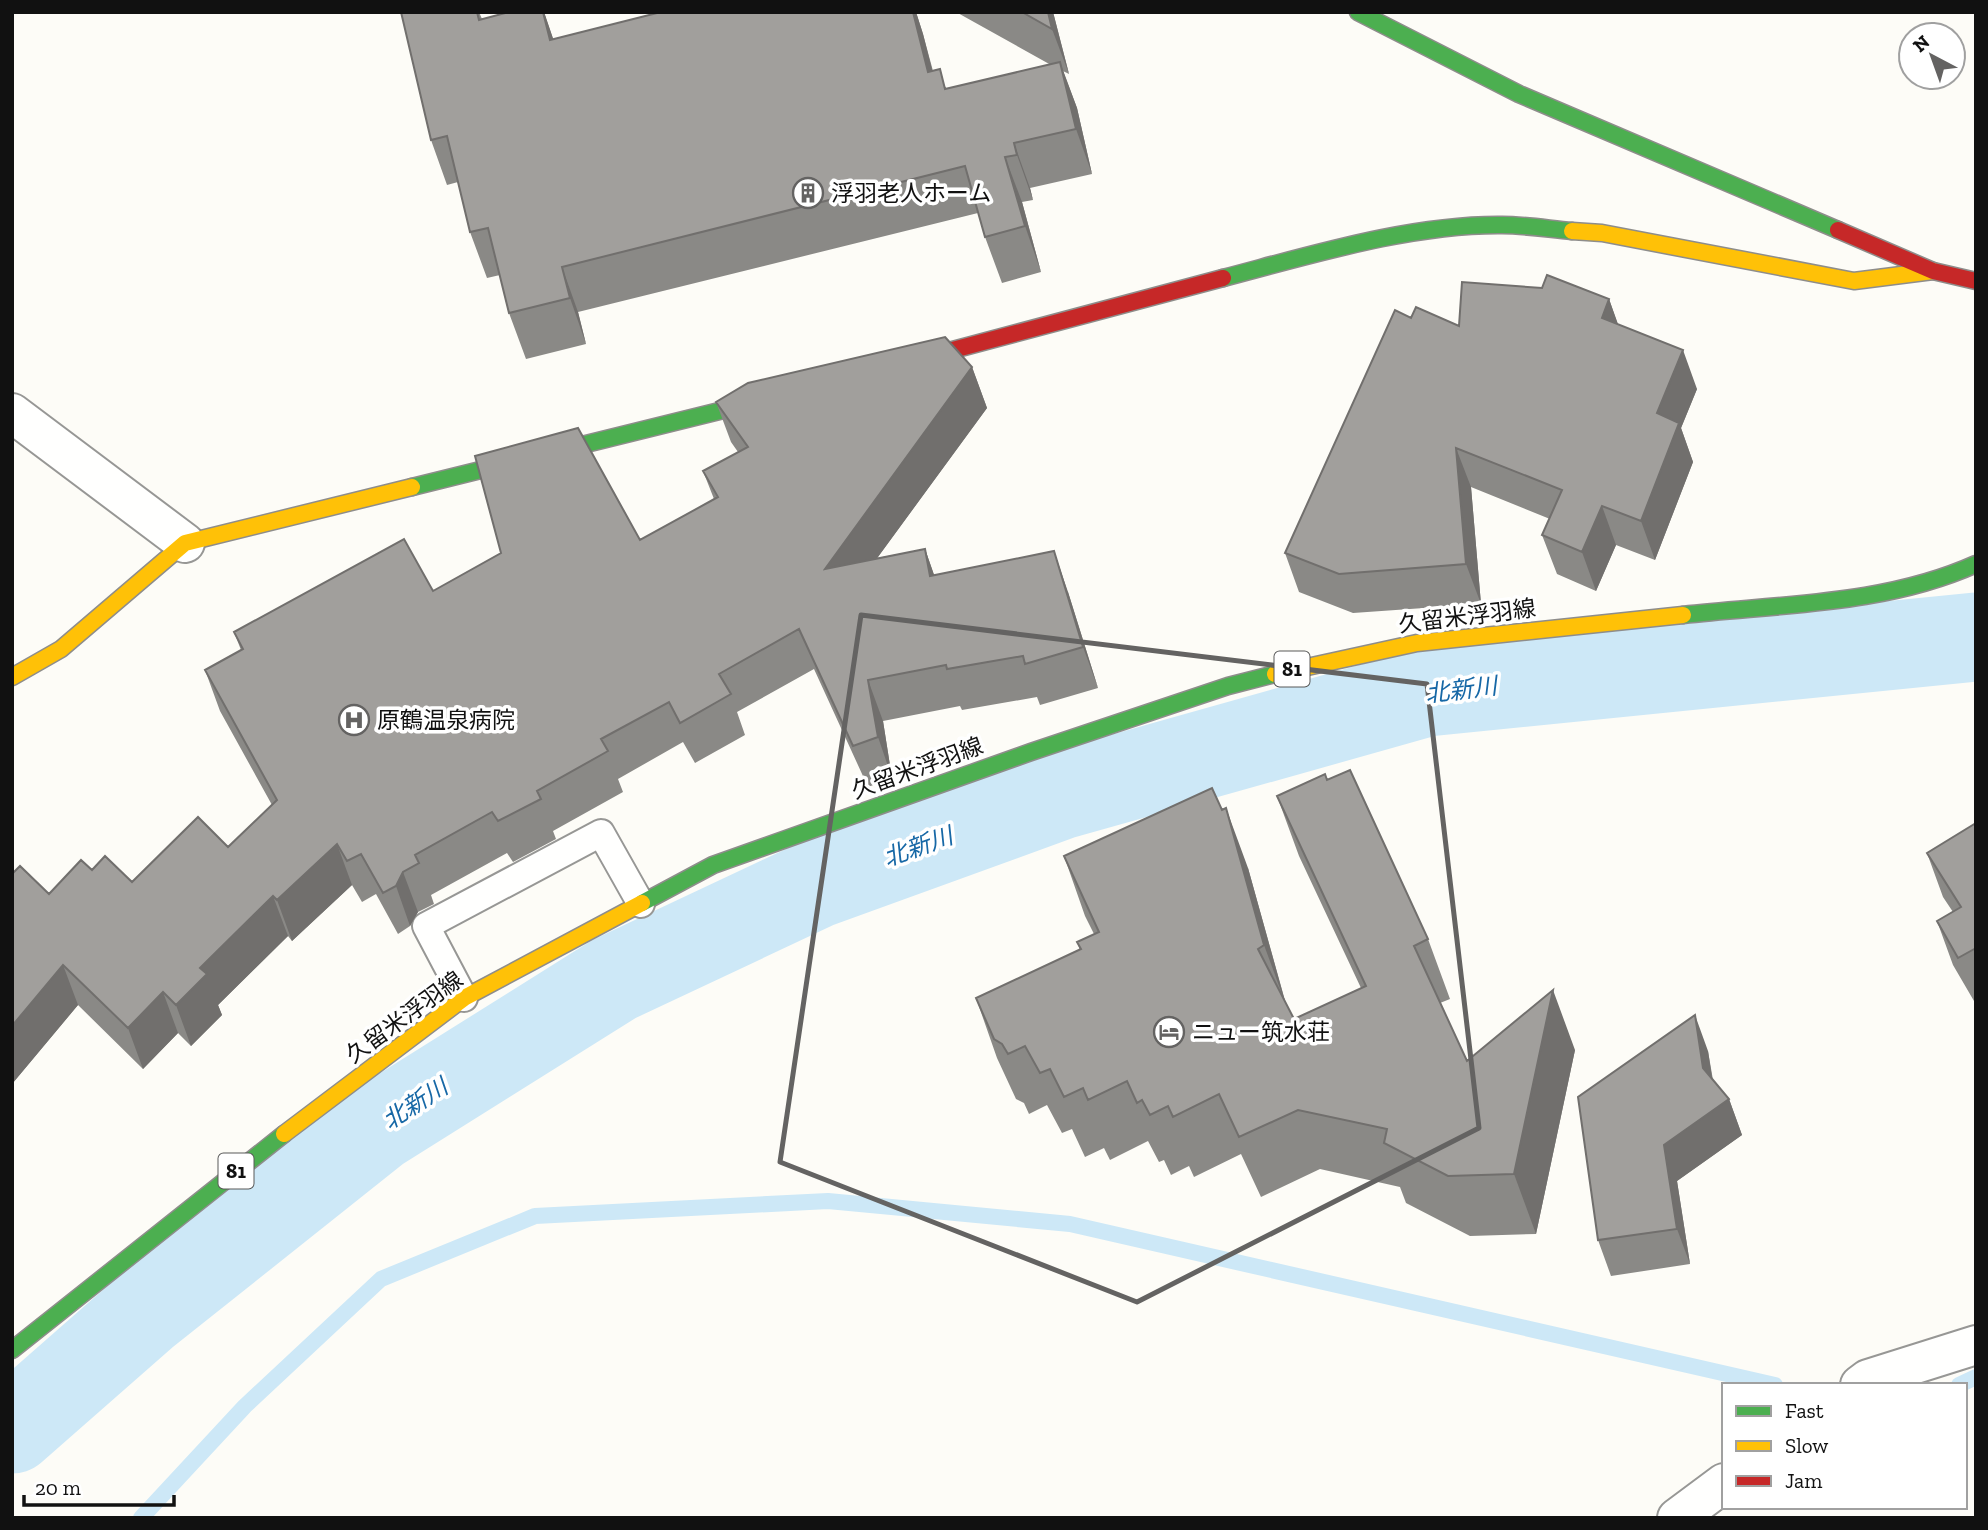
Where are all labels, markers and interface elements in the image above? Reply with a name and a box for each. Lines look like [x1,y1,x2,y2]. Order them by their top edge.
north arrow [1897,21,1967,91]
text: N [1908,30,1934,57]
building icon: 浮羽老人ホーム [791,176,825,210]
place label: 浮羽老人ホーム [831,179,991,207]
street label: 久留米浮羽線 [1397,594,1537,638]
road number: 81 [1274,652,1310,686]
water label: 北新川 [1423,670,1501,708]
hospital icon: 原鶴温泉病院 [337,703,371,737]
place label: 原鶴温泉病院 [377,706,515,734]
street label: 久留米浮羽線 [847,731,987,805]
water label: 北新川 [879,820,959,872]
street label: 久留米浮羽線 [340,965,468,1069]
hotel icon: ニュー筑水荘 [1152,1015,1186,1049]
place label: ニュー筑水荘 [1192,1018,1330,1046]
water label: 北新川 [377,1070,455,1135]
road number: 81 [218,1154,254,1188]
legend [1722,1383,1967,1509]
text: Fast [1785,1398,1824,1423]
text: Slow [1785,1433,1828,1458]
scale bar [24,1464,175,1508]
text: Jam [1785,1468,1822,1493]
text: 20 m [35,1475,81,1500]

